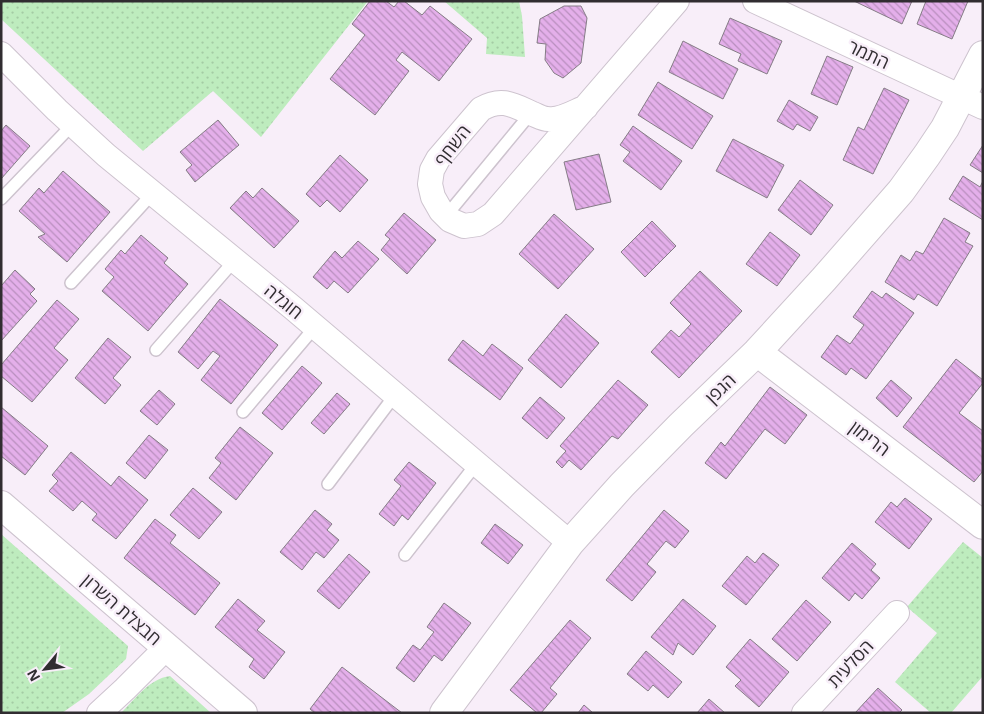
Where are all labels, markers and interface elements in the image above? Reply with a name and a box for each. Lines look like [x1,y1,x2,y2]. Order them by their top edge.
street label: התמר [844,34,894,74]
street label: השחף [428,119,476,171]
street label: חוגלה [260,278,308,324]
street label: הגפן [700,368,740,408]
street label: הרימון [845,415,895,461]
street label: חבצלת השרון [77,568,167,650]
street label: הסלעית [822,634,878,692]
north arrow [20,644,70,694]
text: N [22,666,44,685]

